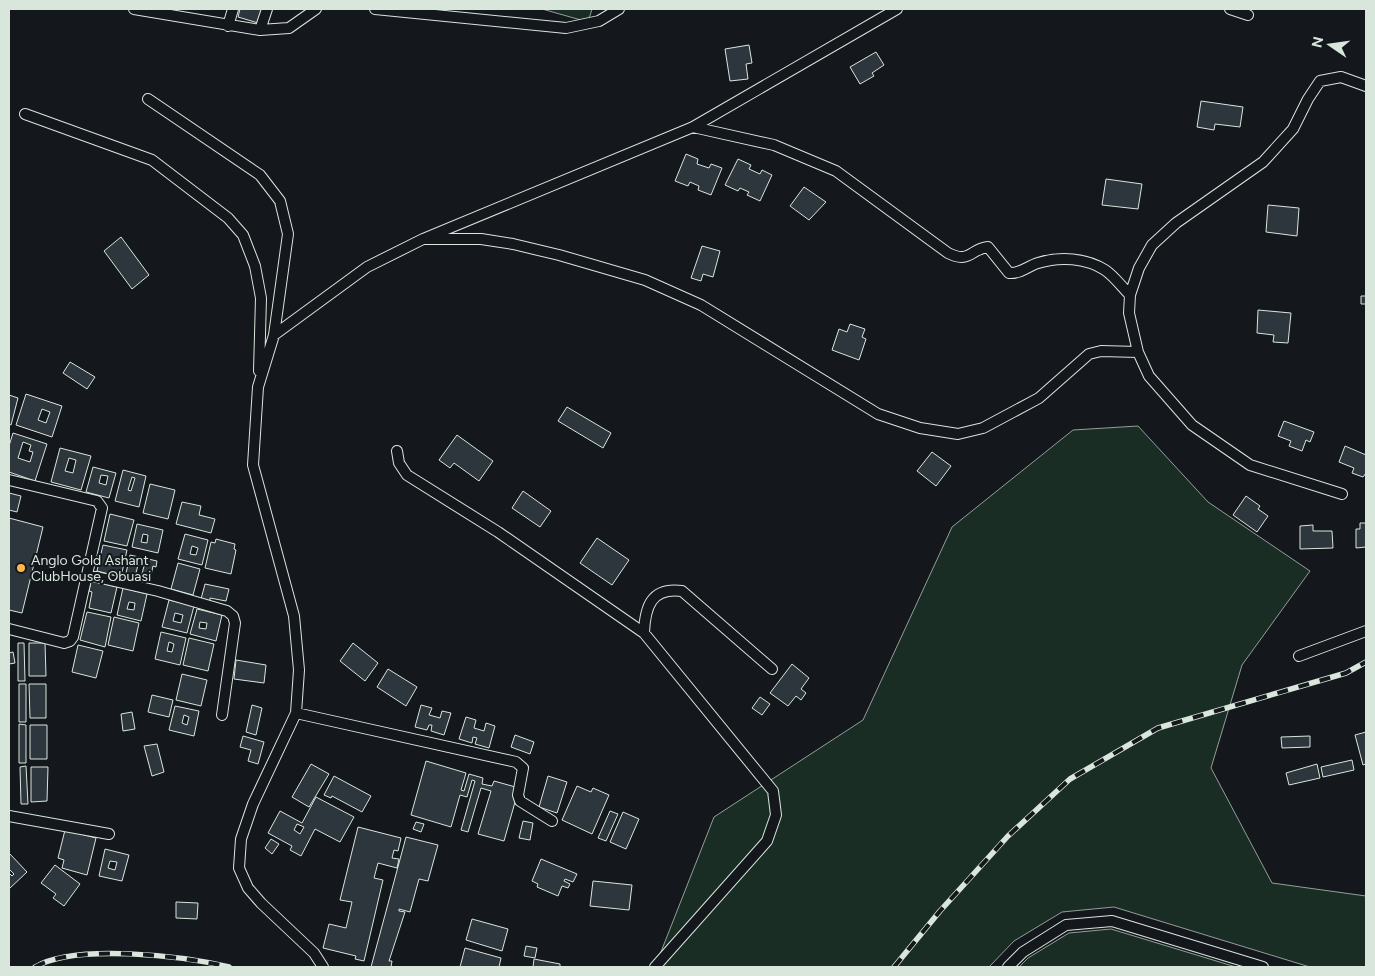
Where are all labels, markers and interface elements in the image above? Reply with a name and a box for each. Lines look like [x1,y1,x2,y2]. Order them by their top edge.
north arrow [1305,20,1355,70]
text: N [1308,35,1327,49]
place label: Anglo Gold Ashant ClubHouse, Obuasi [31,552,151,585]
marker: Anglo Gold Ashant ClubHouse, Obuasi [15,562,27,574]

